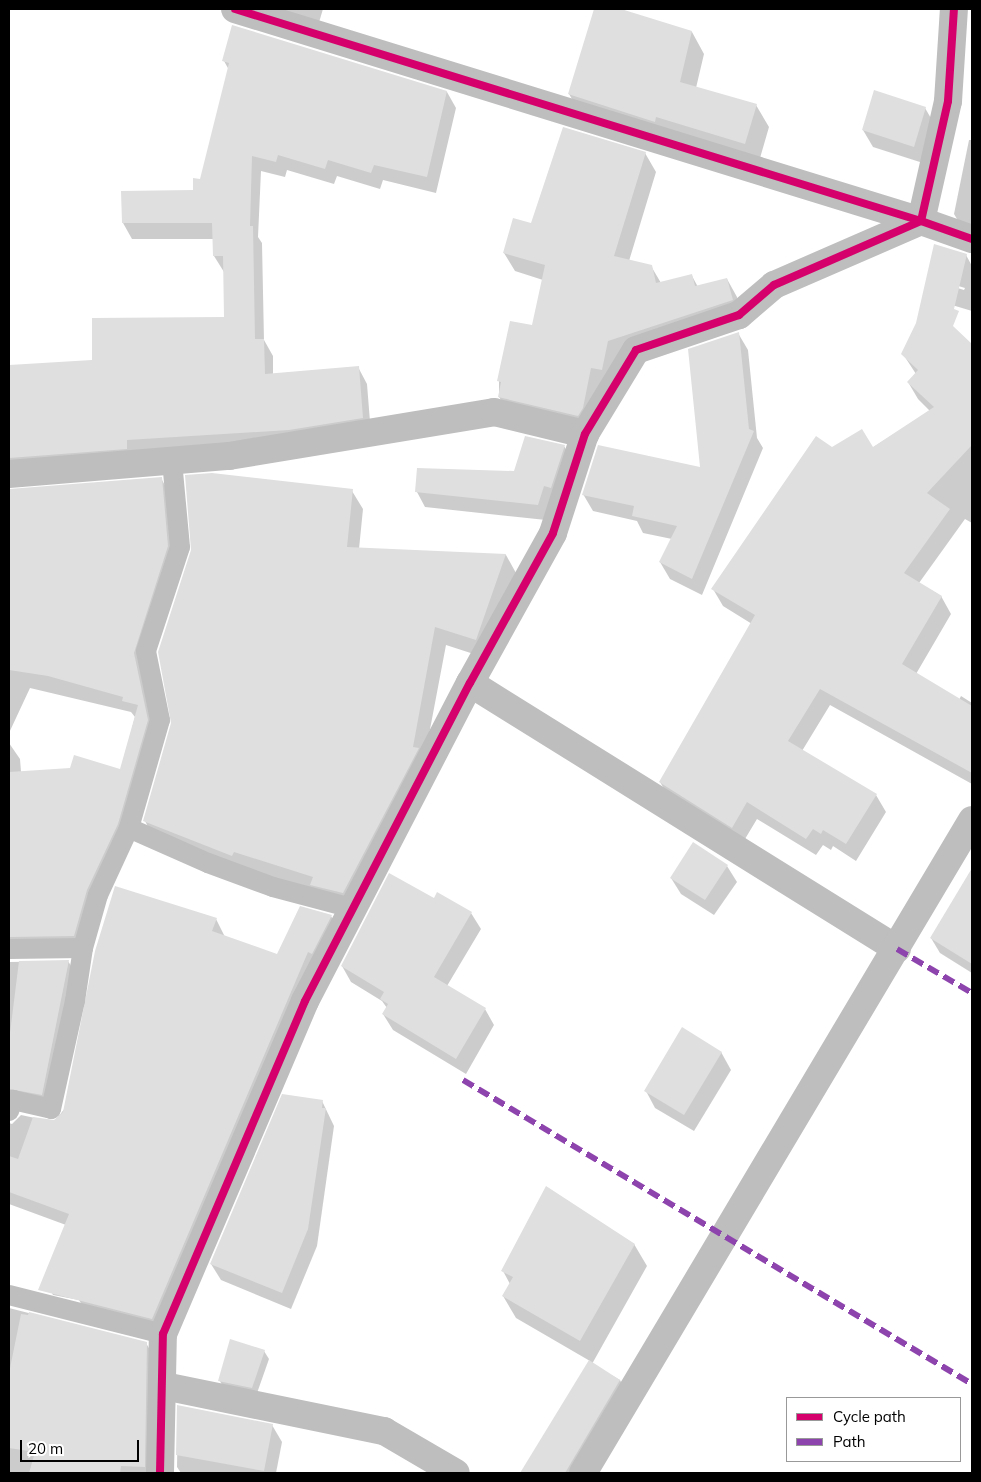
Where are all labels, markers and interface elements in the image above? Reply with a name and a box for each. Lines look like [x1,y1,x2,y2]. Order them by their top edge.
legend [786,1397,961,1462]
text: Cycle path [833,1407,906,1426]
scale bar [22,1430,141,1462]
text: Path [833,1432,865,1451]
text: 20 m [28,1439,63,1458]

